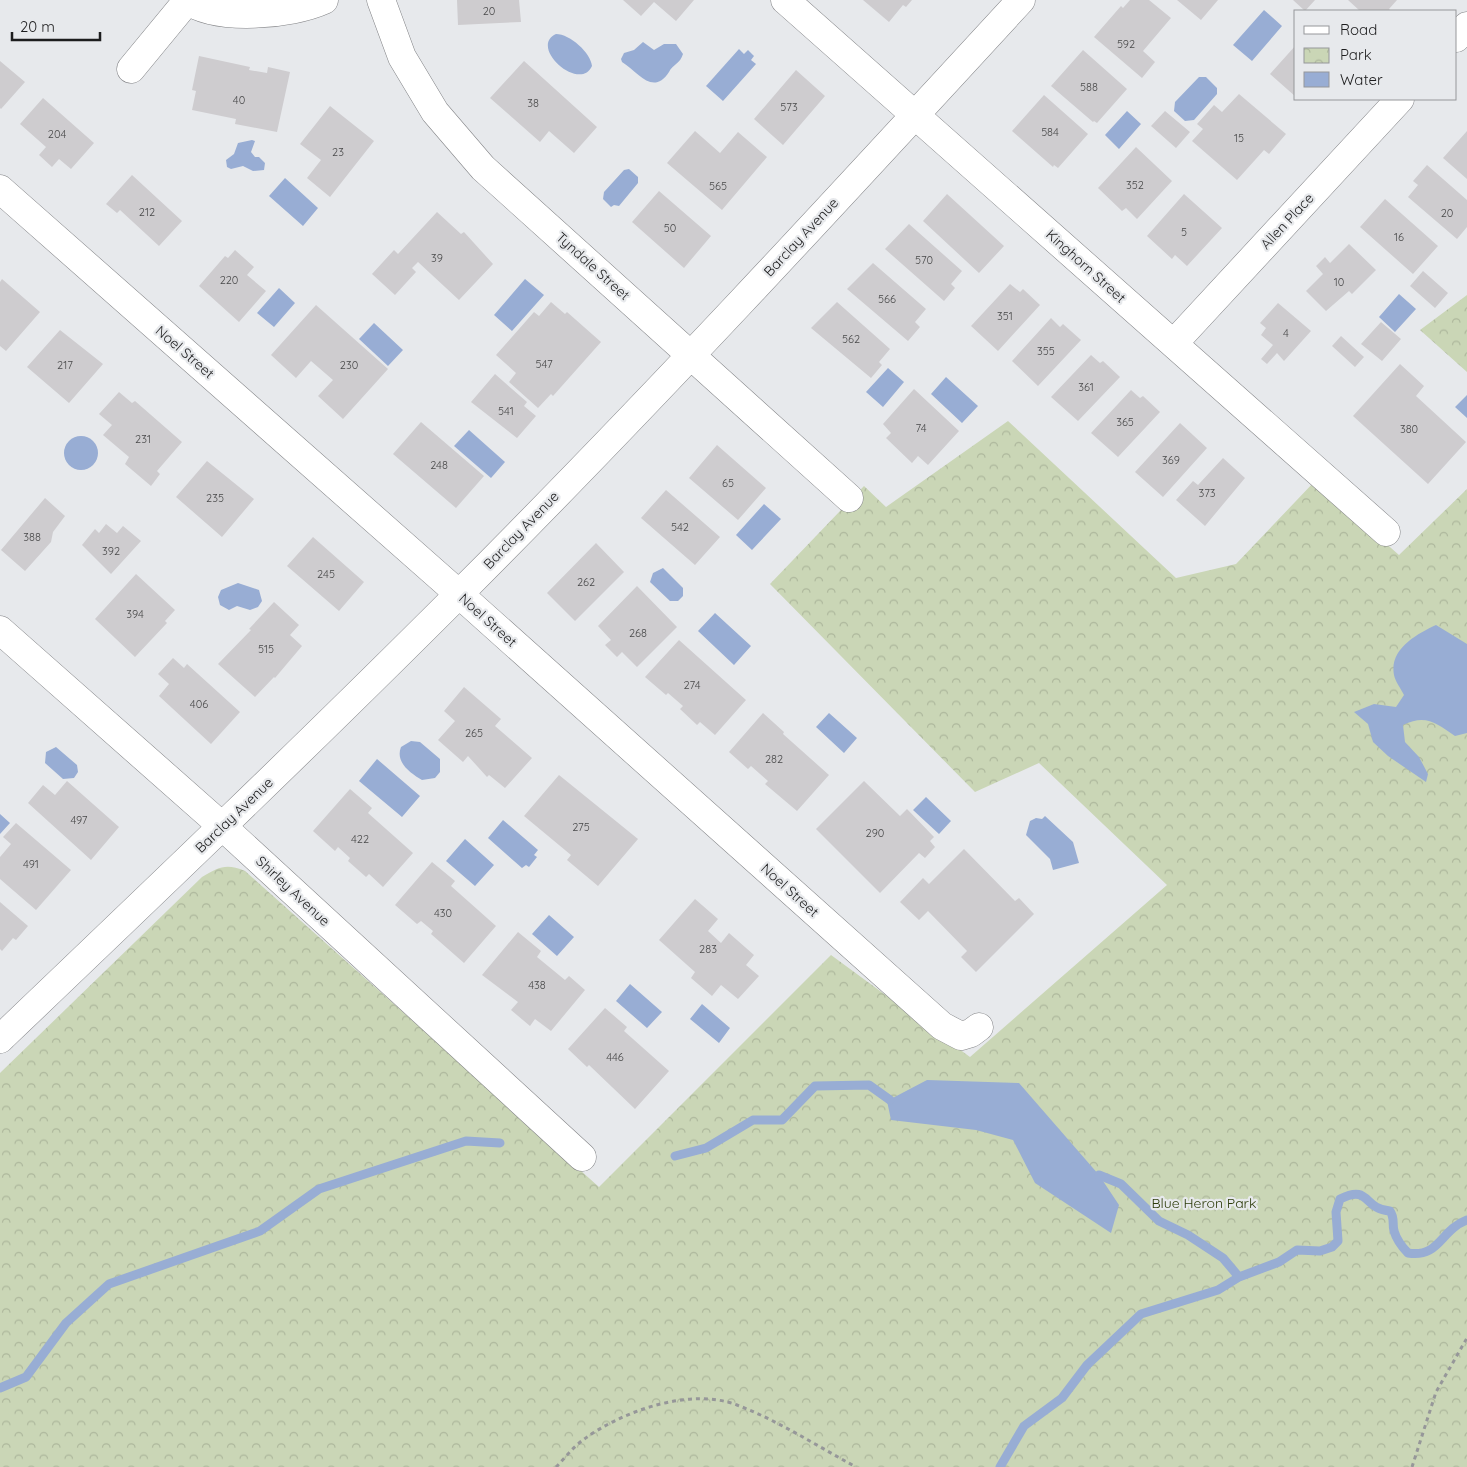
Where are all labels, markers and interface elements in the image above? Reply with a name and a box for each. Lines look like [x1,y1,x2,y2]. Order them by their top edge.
house number: 20 [483,4,495,18]
scale bar [12,10,100,42]
legend [1294,10,1457,100]
text: 20 m [20,17,55,36]
text: Road [1340,20,1377,39]
house number: 592 [1117,37,1135,51]
text: Park [1340,45,1372,64]
text: Water [1340,70,1383,89]
house number: 588 [1080,80,1098,94]
house number: 40 [233,93,245,107]
house number: 38 [527,96,539,110]
house number: 573 [780,100,798,114]
house number: 584 [1041,125,1059,139]
house number: 204 [48,127,66,141]
house number: 15 [1234,131,1244,145]
house number: 23 [332,145,344,159]
house number: 352 [1126,178,1144,192]
house number: 565 [709,179,727,193]
street label: Allen Place [1256,189,1318,253]
street label: Barclay Avenue [760,194,842,280]
house number: 212 [139,205,155,219]
house number: 20 [1441,206,1453,220]
house number: 50 [664,221,676,235]
street label: Kinghorn Street [1042,225,1130,307]
house number: 5 [1181,225,1187,239]
street label: Tyndale Street [552,228,634,304]
house number: 16 [1394,230,1404,244]
house number: 39 [431,251,443,265]
house number: 570 [915,253,933,267]
house number: 220 [220,273,238,287]
house number: 10 [1334,275,1344,289]
house number: 566 [878,292,896,306]
house number: 351 [997,309,1013,323]
street label: Noel Street [152,322,218,383]
house number: 4 [1283,326,1289,340]
house number: 562 [842,332,860,346]
house number: 355 [1037,344,1055,358]
house number: 547 [535,357,553,371]
house number: 217 [57,358,73,372]
house number: 230 [340,358,358,372]
house number: 361 [1078,380,1094,394]
house number: 541 [498,404,514,418]
house number: 365 [1116,415,1134,429]
house number: 74 [916,421,927,435]
house number: 380 [1400,422,1418,436]
house number: 231 [135,432,151,446]
house number: 369 [1162,453,1180,467]
house number: 248 [430,458,448,472]
house number: 65 [722,476,734,490]
house number: 373 [1198,486,1216,500]
street label: Barclay Avenue [479,487,563,573]
house number: 235 [206,491,224,505]
house number: 542 [671,520,689,534]
house number: 388 [23,530,41,544]
house number: 392 [102,544,120,558]
house number: 245 [317,567,335,581]
house number: 262 [577,575,595,589]
street label: Noel Street [455,589,521,651]
house number: 394 [126,607,144,621]
house number: 268 [629,626,647,640]
house number: 515 [258,642,274,656]
house number: 274 [684,678,701,692]
house number: 406 [190,697,208,711]
house number: 265 [465,726,483,740]
house number: 282 [765,752,783,766]
street label: Barclay Avenue [191,773,277,857]
house number: 497 [70,813,88,827]
house number: 275 [572,820,590,834]
house number: 290 [866,826,884,840]
house number: 422 [351,832,369,846]
street label: Shirley Avenue [252,852,334,930]
house number: 491 [23,857,39,871]
street label: Noel Street [757,859,823,921]
house number: 430 [434,906,452,920]
house number: 283 [699,942,717,956]
house number: 438 [528,978,546,992]
house number: 446 [606,1050,624,1064]
park label: Blue Heron Park [1152,1194,1257,1212]

